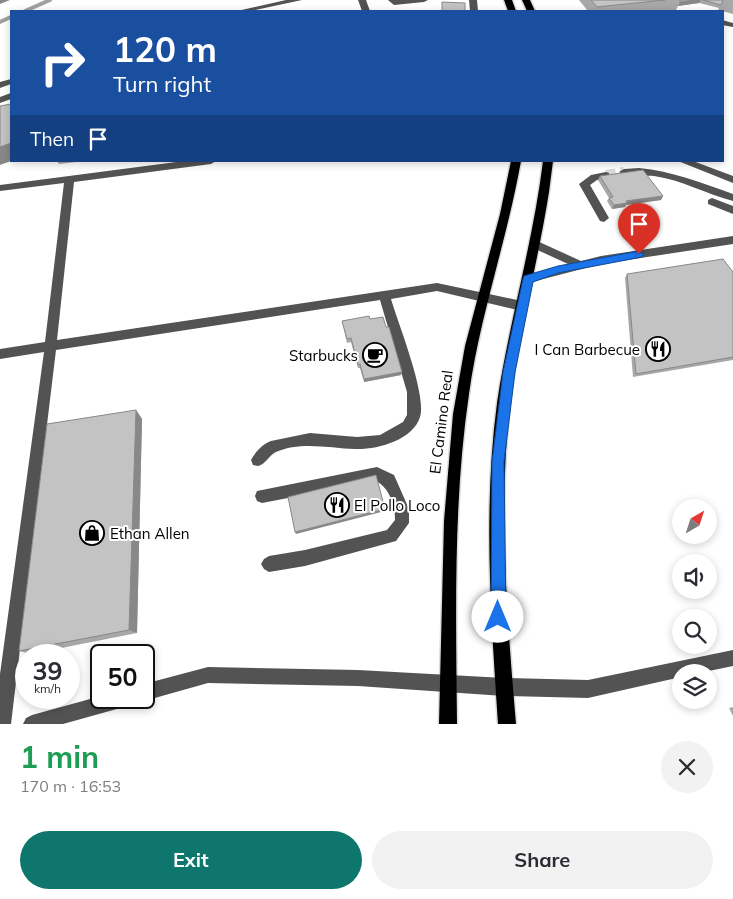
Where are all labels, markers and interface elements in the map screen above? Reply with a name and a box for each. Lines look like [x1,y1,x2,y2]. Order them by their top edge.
text: 120 m [113,27,217,71]
icon: right [30,30,95,95]
text: Turn right [113,70,211,98]
icon: arrive [84,125,112,153]
text: Then [30,127,74,151]
pin [618,203,660,254]
icon: arrive [625,210,653,238]
restaurant icon: I Can Barbecue [645,336,671,362]
place label: I Can Barbecue [534,340,640,359]
cafe icon: Starbucks [362,342,388,368]
place label: Starbucks [289,346,358,365]
street label: El Camino Real [425,369,457,475]
restaurant icon: El Pollo Loco [324,492,350,518]
place label: El Pollo Loco [354,496,440,515]
north arrow [672,499,718,544]
map controls [672,499,717,709]
shop icon: Ethan Allen [79,520,105,546]
place label: Ethan Allen [110,524,190,543]
button: sound [672,554,717,599]
position arrow [471,590,523,642]
button: search [672,609,717,654]
speed limit sign: 50 [90,644,155,709]
text: 39 [32,655,63,686]
button: layers [672,664,717,709]
text: km/h [34,681,61,696]
text: 1 min [20,738,99,776]
button: close [661,741,713,793]
text: 170 m · 16:53 [20,776,121,796]
button: Exit [20,831,362,889]
button: Share [372,831,713,889]

